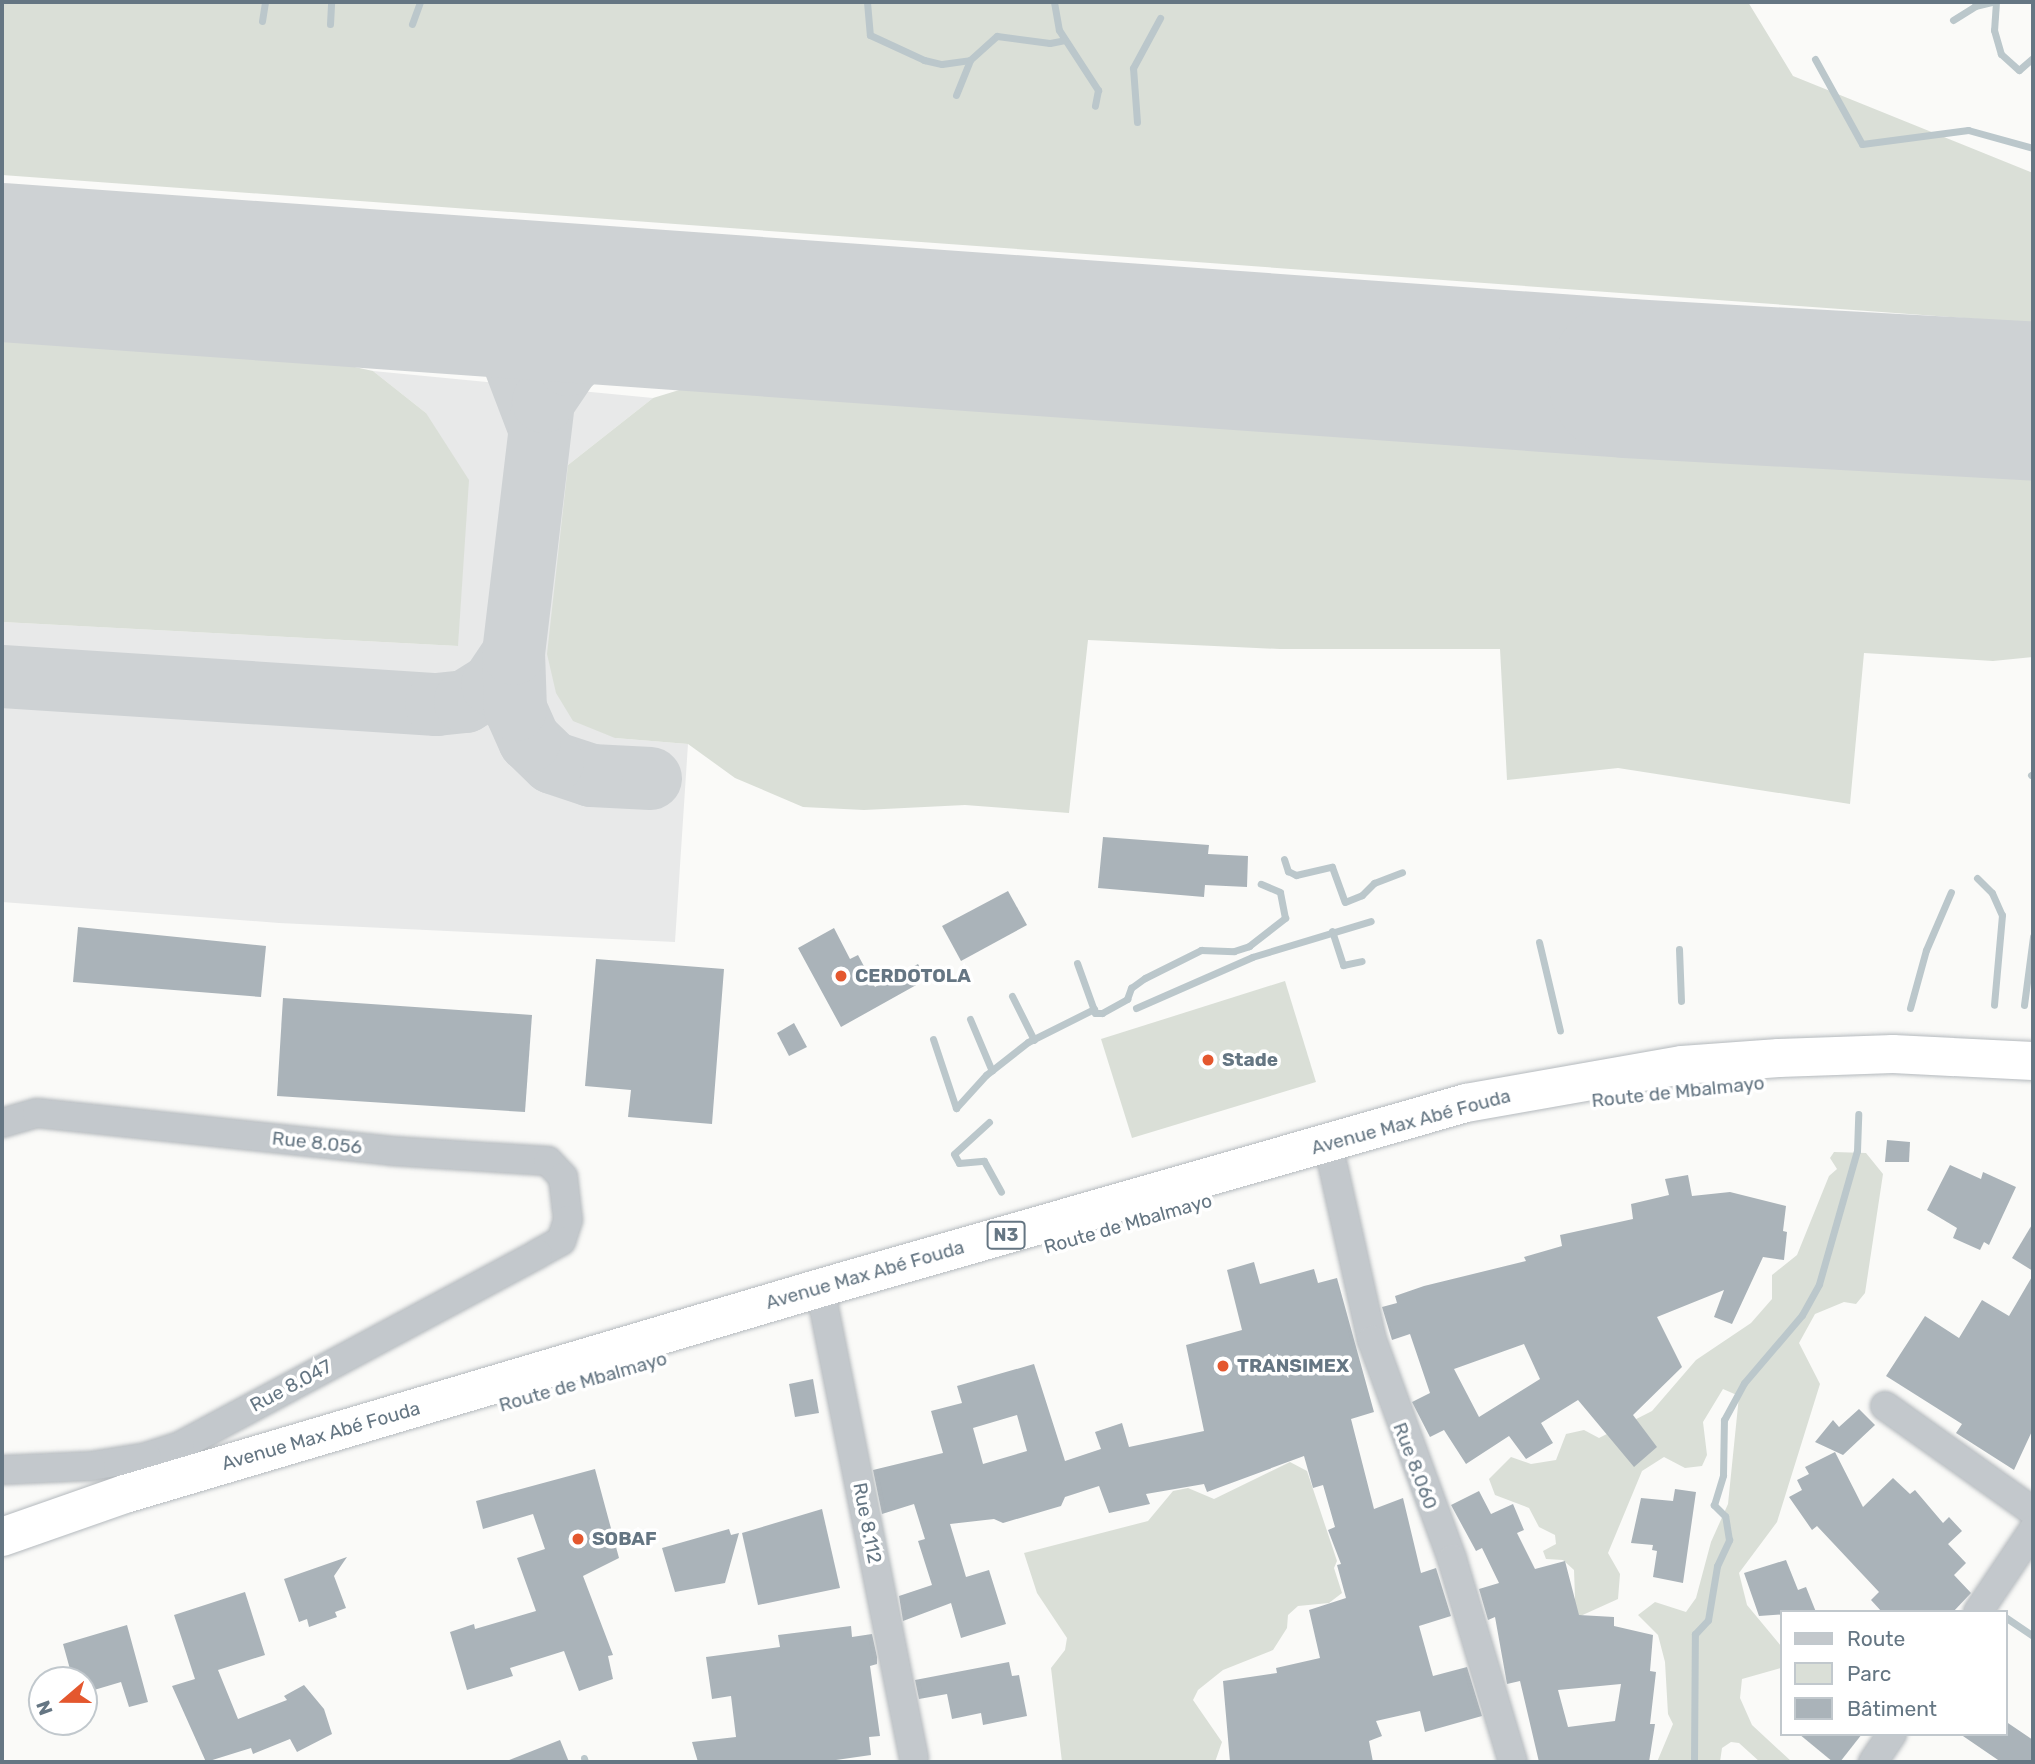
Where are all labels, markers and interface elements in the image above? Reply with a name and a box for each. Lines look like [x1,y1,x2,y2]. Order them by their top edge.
place label: CERDOTOLA [855,965,971,987]
marker: CERDOTOLA [833,968,849,984]
place label: Stade [1222,1049,1278,1071]
marker: Stade [1200,1052,1216,1068]
street label: Route de Mbalmayo [1590,1072,1766,1112]
street label: Avenue Max Abé Fouda [1309,1084,1513,1160]
street label: Rue 8.056 [271,1127,363,1159]
street label: Route de Mbalmayo [1041,1189,1215,1259]
road number: N3 [985,1220,1027,1250]
street label: Avenue Max Abé Fouda [763,1236,967,1314]
street label: Route de Mbalmayo [496,1347,670,1417]
street label: Rue 8.047 [246,1355,336,1417]
place label: TRANSIMEX [1237,1355,1349,1377]
marker: TRANSIMEX [1215,1358,1231,1374]
street label: Avenue Max Abé Fouda [219,1397,423,1475]
street label: Rue 8.060 [1388,1419,1442,1513]
street label: Rue 8.112 [848,1481,886,1565]
place label: SOBAF [592,1528,657,1550]
marker: SOBAF [570,1531,586,1547]
legend [1780,1610,2007,1736]
text: Route [1847,1626,1905,1651]
text: Parc [1847,1661,1891,1686]
north arrow [28,1666,98,1736]
text: Bâtiment [1847,1696,1937,1721]
text: N [32,1697,58,1718]

